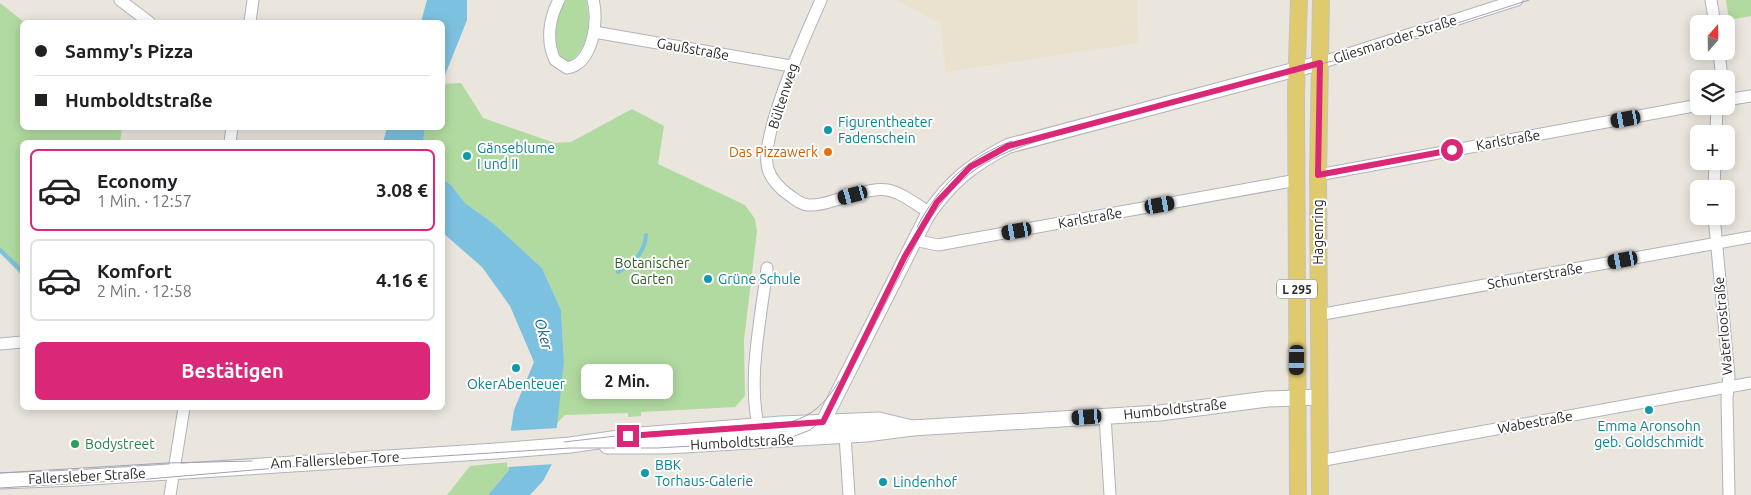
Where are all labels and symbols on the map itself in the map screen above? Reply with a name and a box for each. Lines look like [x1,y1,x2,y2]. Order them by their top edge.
street label: Gliesmaroder Straße [1331,11,1459,67]
north arrow [1690,15,1735,60]
street label: Gaußstraße [656,35,730,63]
street label: Bültenweg [765,61,801,131]
car [1609,109,1642,129]
place label: Figurentheater Fadenschein [838,114,933,146]
marker: Figurentheater Fadenschein [822,124,834,136]
street label: Karlstraße [1475,126,1541,154]
route start [1441,139,1463,161]
place label: Gänseblume I und II [477,140,555,172]
place label: Das Pizzawerk [729,144,818,160]
marker: Das Pizzawerk [822,146,834,158]
marker: Gänseblume I und II [461,150,473,162]
car [836,184,869,206]
car [1143,195,1176,215]
street label: Hagenring [1310,199,1326,265]
street label: Karlstraße [1057,204,1123,232]
car [1000,221,1033,241]
car [1606,250,1639,270]
park label: Botanischer Garten [615,255,690,287]
street label: Schunterstraße [1486,260,1584,292]
place label: Grüne Schule [718,271,801,287]
marker: Grüne Schule [702,273,714,285]
street label: Waterloostraße [1711,276,1735,376]
road number: L 295 [1277,280,1317,298]
water label: Oker [532,316,557,353]
car [1289,345,1304,375]
marker: OkerAbenteuer [510,362,522,374]
callout: 2 Min. [582,364,674,398]
place label: OkerAbenteuer [467,376,566,392]
street label: Humboldtstraße [1123,396,1227,422]
marker: Emma Aronsohn geb. Goldschmidt [1643,404,1655,416]
car [1071,408,1102,426]
street label: Wabestraße [1496,408,1574,436]
place label: Emma Aronsohn geb. Goldschmidt [1594,418,1704,450]
route end [617,425,639,447]
street label: Humboldtstraße [690,431,794,453]
place label: Bodystreet [85,436,155,452]
marker: Bodystreet [69,438,81,450]
street label: Am Fallersleber Tore [270,449,400,471]
place label: BBK Torhaus-Galerie [655,457,753,489]
street label: Fallersleber Straße [28,465,146,487]
marker: BBK Torhaus-Galerie [639,467,651,479]
place label: Lindenhof [893,474,958,490]
marker: Lindenhof [877,476,889,488]

